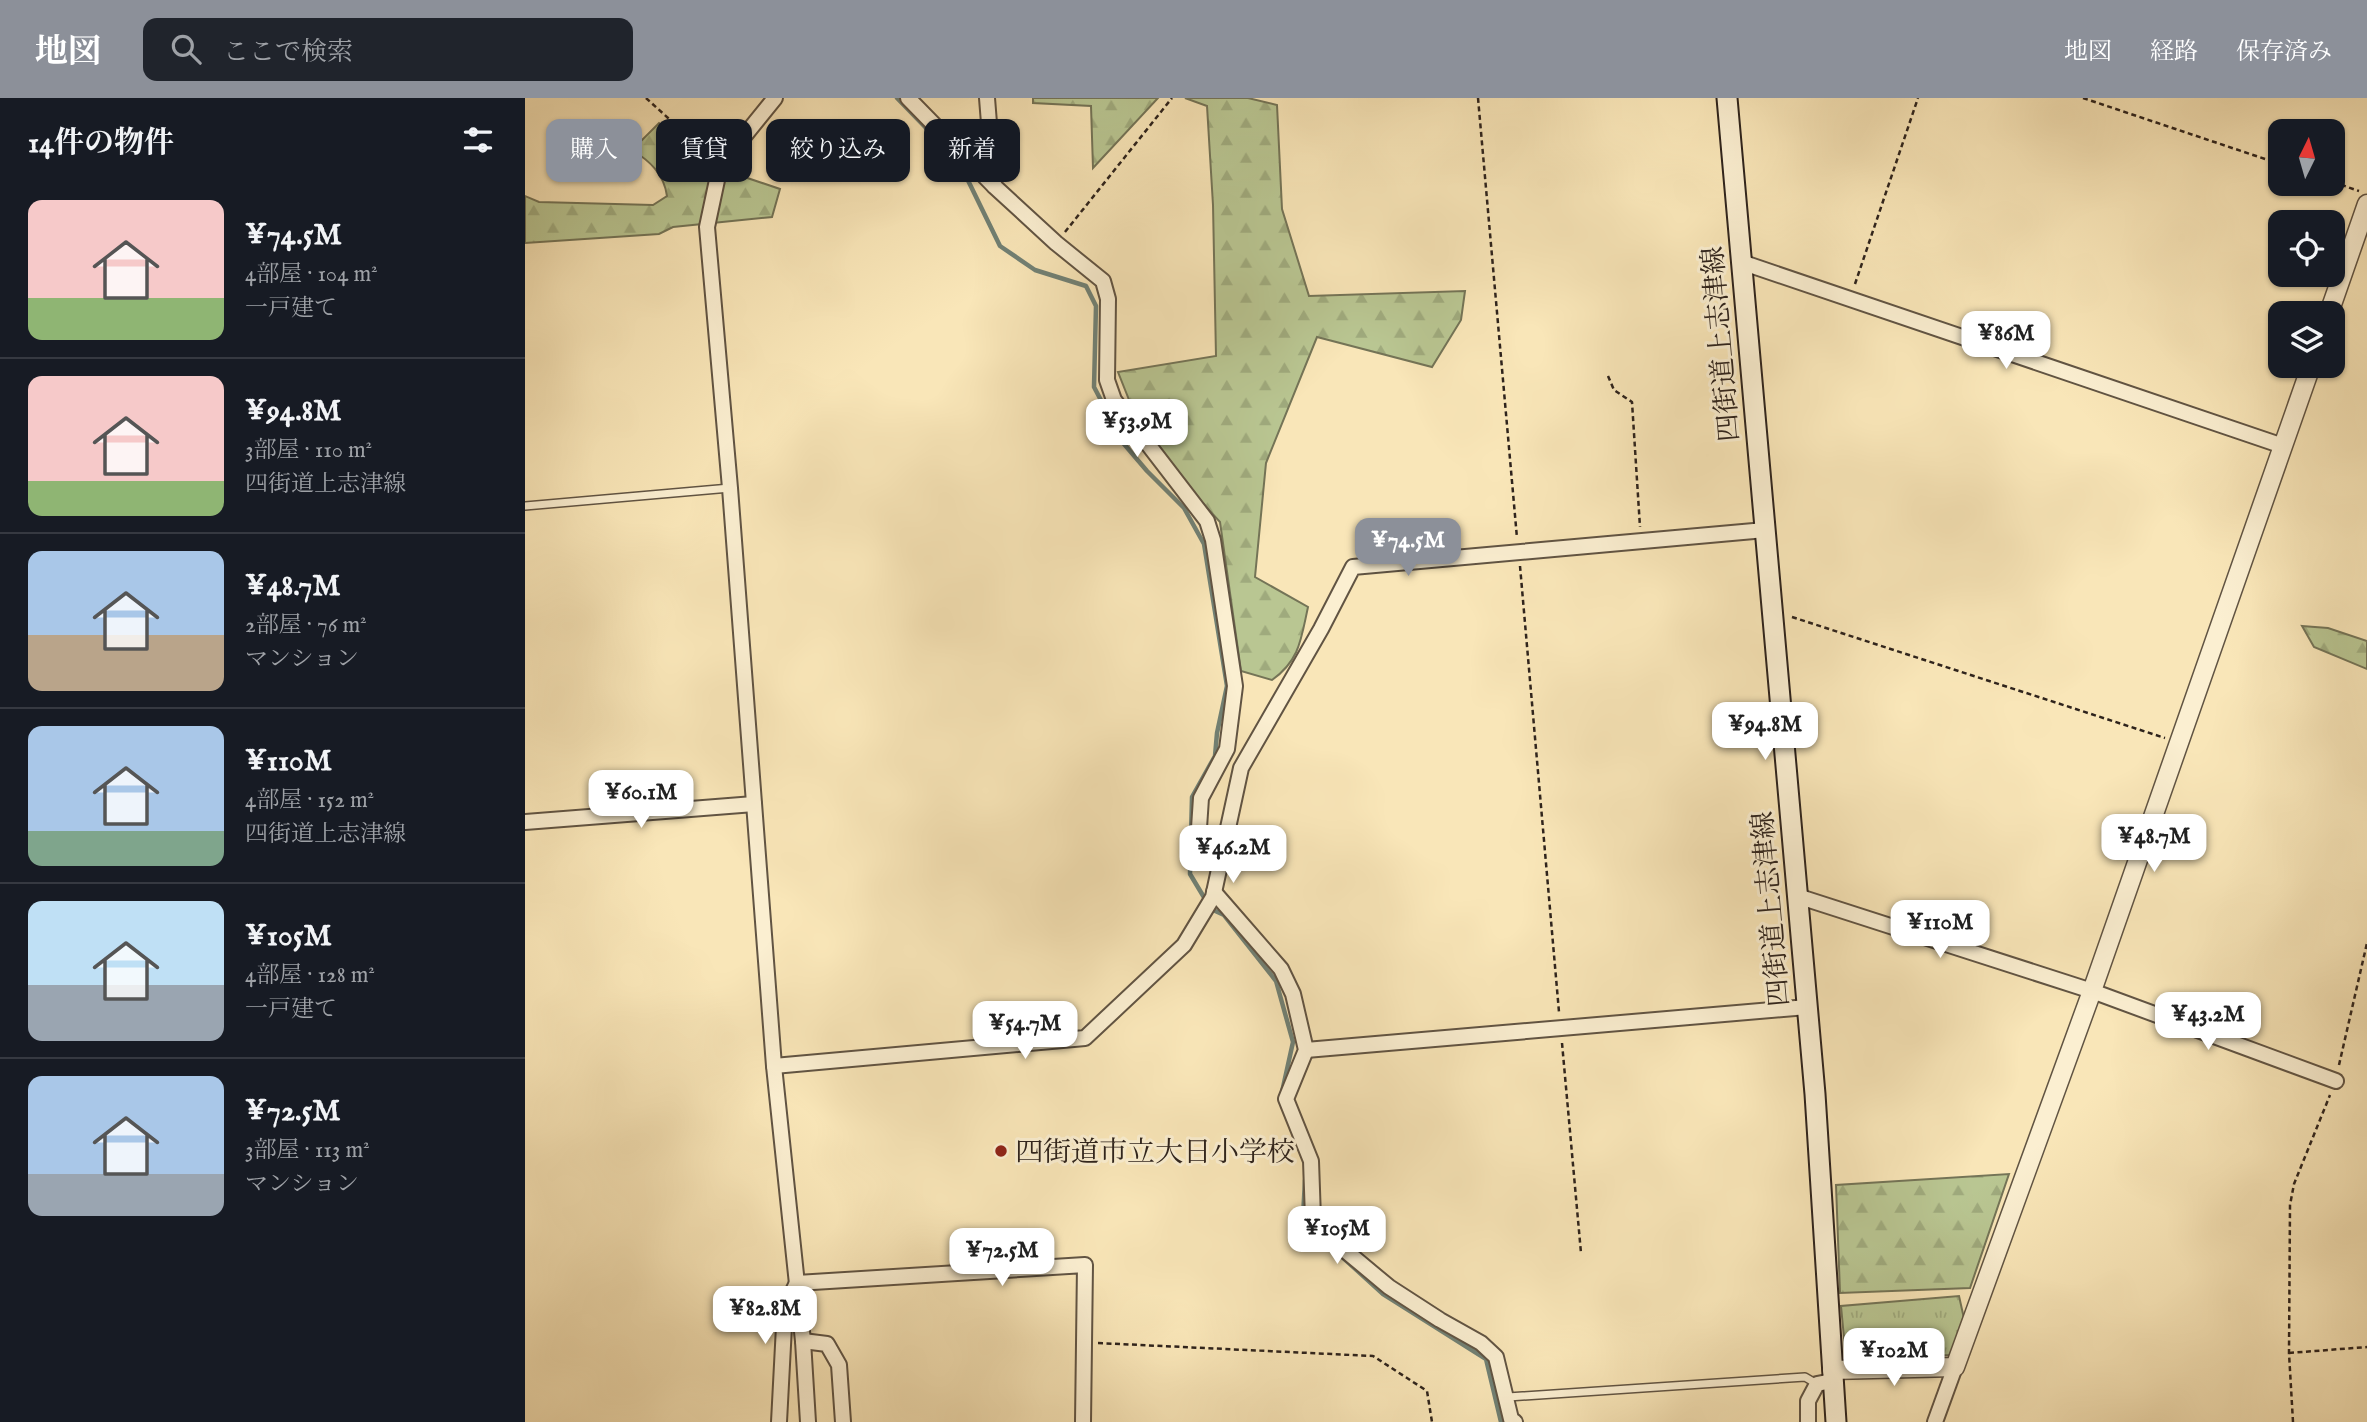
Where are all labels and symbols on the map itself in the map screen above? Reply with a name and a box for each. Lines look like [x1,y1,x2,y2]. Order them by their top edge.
north arrow [2268,119,2345,196]
street label: 四街道上志津線 [1697,245,1748,443]
pin: ¥86M [1965,312,2047,371]
pin: ¥53.9M [1080,400,1194,459]
pin: ¥74.5M [1351,518,1465,578]
pin: ¥94.8M [1708,702,1822,762]
pin: ¥60.1M [584,770,698,830]
street label: 四街道上志津線 [1747,810,1798,1008]
pin: ¥48.7M [2097,814,2211,874]
pin: ¥46.2M [1176,826,1290,885]
pin: ¥110M [1891,900,1989,960]
pin: ¥43.2M [2151,992,2265,1052]
pin: ¥54.7M [968,1002,1082,1061]
place label: 四街道市立大日小学校 [1015,1136,1295,1171]
marker: 四街道市立大日小学校 [993,1143,1009,1159]
pin: ¥105M [1288,1206,1386,1266]
pin: ¥72.5M [945,1228,1059,1288]
pin: ¥82.8M [708,1286,822,1346]
pin: ¥102M [1845,1328,1943,1388]

